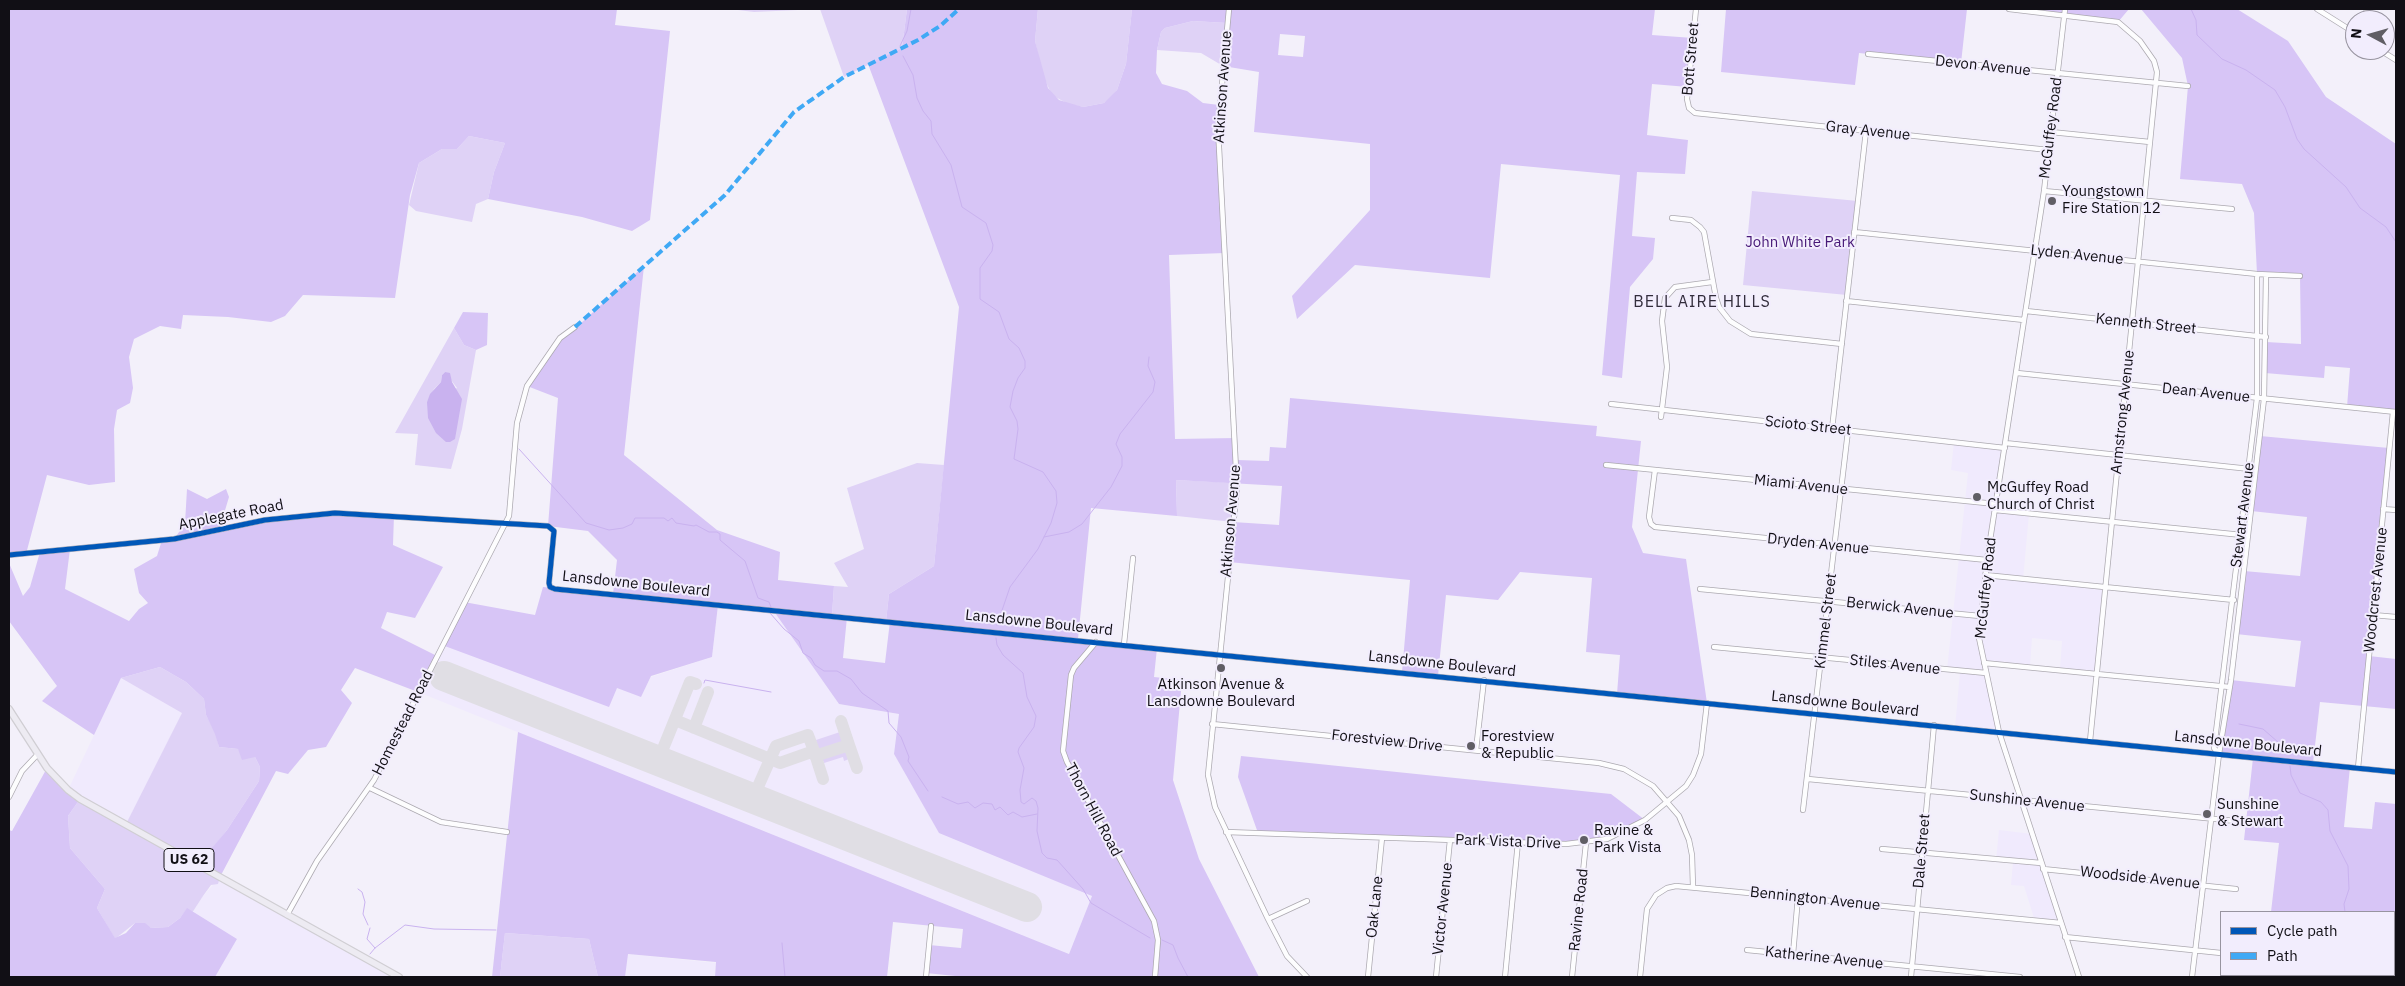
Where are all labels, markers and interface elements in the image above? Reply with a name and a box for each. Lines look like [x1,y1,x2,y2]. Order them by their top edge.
north arrow [2345,10,2395,60]
street label: Bott Street [1679,22,1703,96]
text: N [2347,28,2366,40]
street label: Atkinson Avenue [1210,30,1236,144]
street label: Devon Avenue [1934,52,2032,80]
street label: McGuffey Road [2036,76,2066,180]
street label: Gray Avenue [1825,118,1911,144]
place label: Youngstown Fire Station 12 [2062,183,2161,218]
marker: Youngstown Fire Station 12 [2046,195,2058,207]
park label: John White Park [1745,234,1855,252]
street label: Lyden Avenue [2030,241,2124,269]
district label: BELL AIRE HILLS [1631,292,1773,312]
street label: Kenneth Street [2095,310,2197,338]
street label: Armstrong Avenue [2108,349,2138,475]
street label: Dean Avenue [2161,379,2251,407]
street label: Scioto Street [1764,413,1852,439]
street label: Stewart Avenue [2228,461,2258,569]
street label: Atkinson Avenue [1217,464,1245,578]
street label: Miami Avenue [1753,471,1849,499]
place label: McGuffey Road Church of Christ [1987,479,2095,514]
marker: McGuffey Road Church of Christ [1971,491,1983,503]
street label: Applegate Road [177,496,285,534]
street label: Woodcrest Avenue [2360,526,2392,654]
street label: Dryden Avenue [1766,530,1870,558]
street label: McGuffey Road [1972,536,2000,640]
street label: Lansdowne Boulevard [561,567,711,601]
street label: Kimmel Street [1811,572,1841,670]
street label: Berwick Avenue [1845,593,1955,623]
street label: Lansdowne Boulevard [964,606,1114,640]
street label: Lansdowne Boulevard [1367,647,1517,681]
street label: Stiles Avenue [1849,651,1941,679]
marker: Atkinson Avenue & Lansdowne Boulevard [1215,662,1227,674]
street label: Homestead Road [369,667,437,779]
place label: Atkinson Avenue & Lansdowne Boulevard [1147,676,1295,711]
street label: Lansdowne Boulevard [1770,687,1920,721]
street label: Forestview Drive [1331,726,1443,756]
street label: Lansdowne Boulevard [2173,727,2323,761]
place label: Forestview & Republic [1481,728,1554,763]
marker: Forestview & Republic [1465,740,1477,752]
street label: Thorn Hill Road [1061,760,1125,860]
street label: Sunshine Avenue [1969,786,2085,816]
place label: Sunshine & Stewart [2217,796,2283,831]
marker: Sunshine & Stewart [2201,808,2213,820]
street label: Dale Street [1910,813,1934,889]
place label: Ravine & Park Vista [1594,822,1661,857]
street label: Park Vista Drive [1455,831,1561,853]
marker: Ravine & Park Vista [1578,834,1590,846]
road number: US 62 [164,848,214,872]
street label: Victor Avenue [1429,862,1457,956]
street label: Woodside Avenue [2079,863,2201,893]
street label: Ravine Road [1566,868,1592,952]
street label: Oak Lane [1363,875,1387,939]
street label: Bennington Avenue [1749,883,1881,915]
legend [2220,911,2395,976]
text: Cycle path [2267,921,2338,940]
street label: Katherine Avenue [1764,943,1884,973]
text: Path [2267,946,2298,965]

